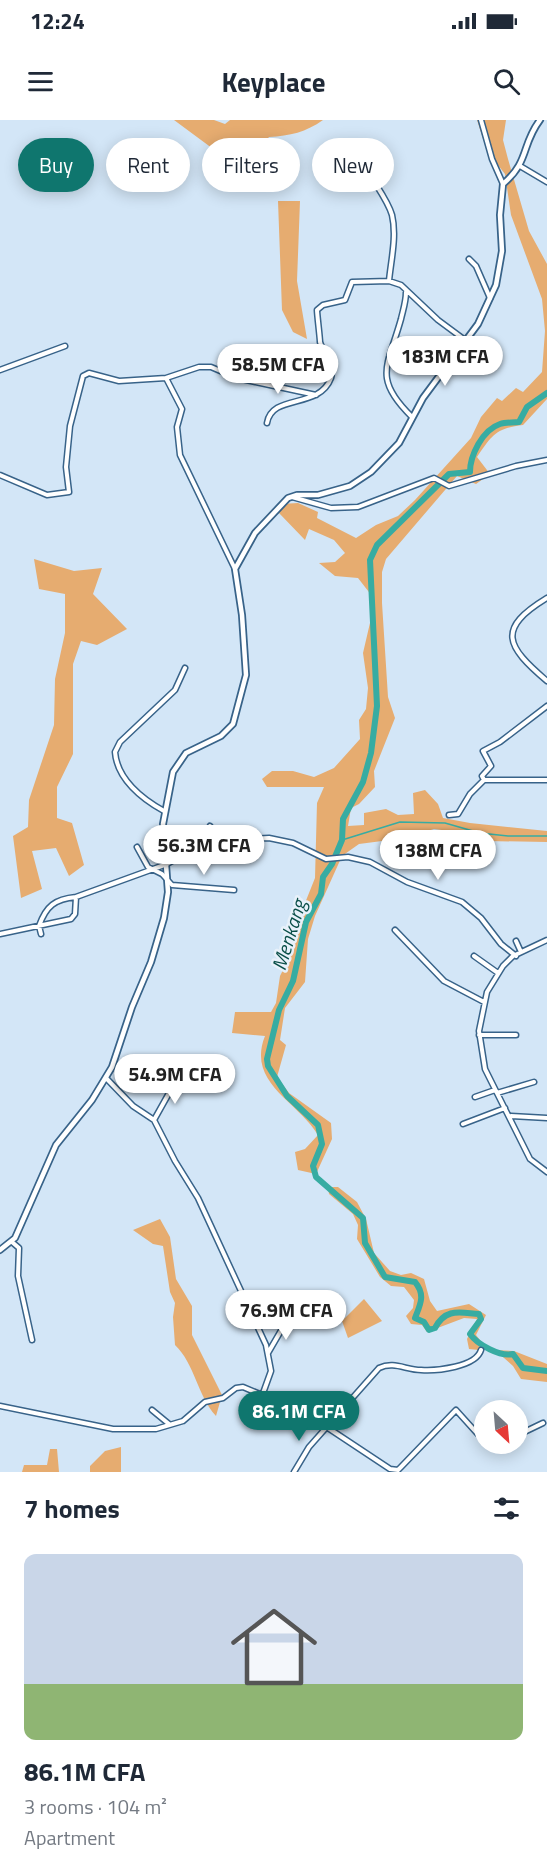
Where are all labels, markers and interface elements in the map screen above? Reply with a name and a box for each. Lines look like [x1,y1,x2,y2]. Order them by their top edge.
text: 12:24 [30,4,85,38]
text: Keyplace [221,61,326,102]
icon: menu [24,65,57,98]
icon: search [490,65,523,98]
chip: Buy [18,138,94,192]
chip: Rent [106,138,190,192]
chip: Filters [202,138,300,192]
chip: New [312,138,394,192]
pin: 183M CFA [383,336,507,387]
text: 183M CFA [401,340,489,371]
pin: 58.5M CFA [209,344,347,395]
text: 58.5M CFA [231,348,325,379]
pin: 56.3M CFA [135,825,273,876]
text: 56.3M CFA [157,829,251,860]
pin: 138M CFA [376,830,500,881]
text: 138M CFA [394,834,482,865]
water label: Menkang [263,893,315,974]
pin: 54.9M CFA [106,1054,244,1105]
text: 54.9M CFA [128,1058,222,1089]
pin: 76.9M CFA [217,1290,355,1341]
text: 76.9M CFA [239,1294,333,1325]
pin: 86.1M CFA [230,1391,368,1442]
text: 86.1M CFA [252,1395,346,1426]
north arrow [474,1400,528,1454]
map controls [474,1400,528,1454]
text: 7 homes [24,1489,120,1528]
icon: filters [490,1492,523,1525]
icon: home [220,1593,328,1701]
text: 86.1M CFA [24,1752,145,1791]
text: 3 rooms · 104 m² [24,1791,167,1822]
text: Apartment [24,1822,115,1853]

